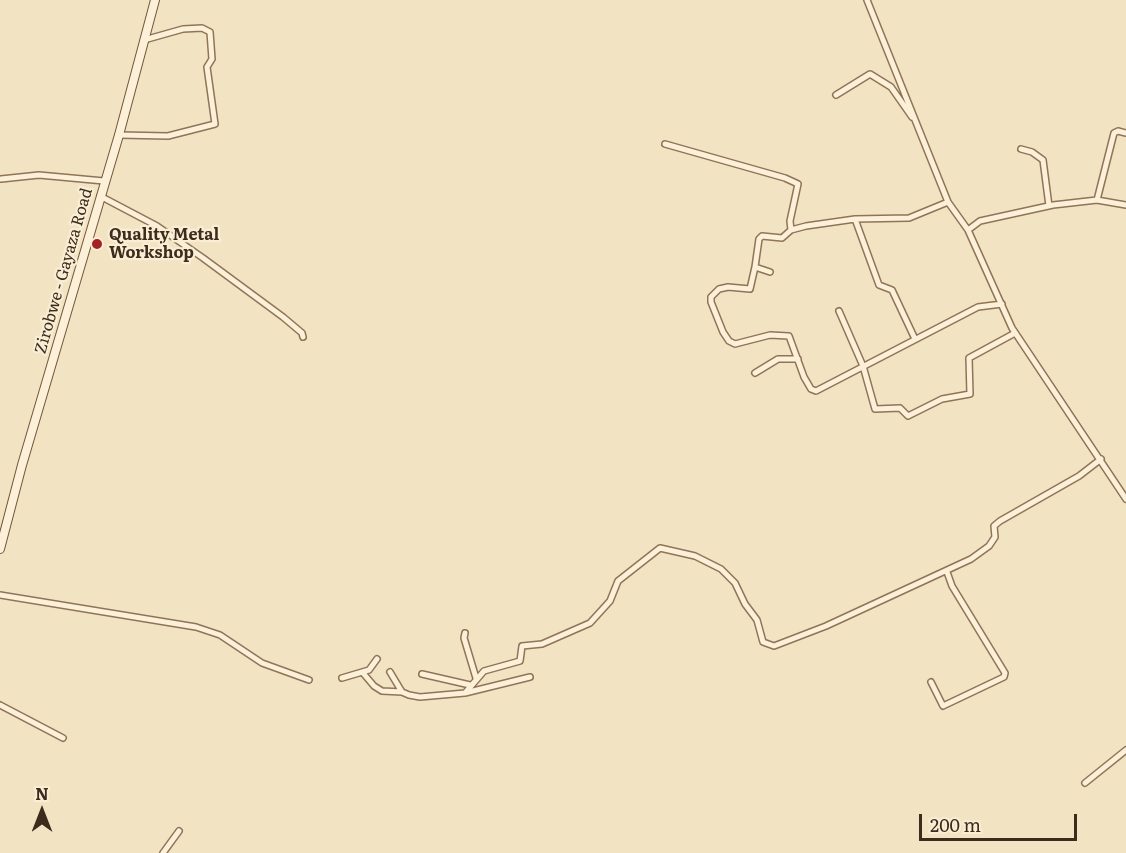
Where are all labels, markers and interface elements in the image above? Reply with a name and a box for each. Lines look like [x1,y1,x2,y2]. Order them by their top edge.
street label: Zirobwe - Gayaza Road [31,186,97,356]
place label: Quality Metal Workshop [109,225,219,263]
marker: Quality Metal Workshop [90,237,104,251]
north arrow [12,781,72,841]
text: N [35,781,49,805]
scale bar [922,802,1080,840]
text: 200 m [930,811,981,838]

